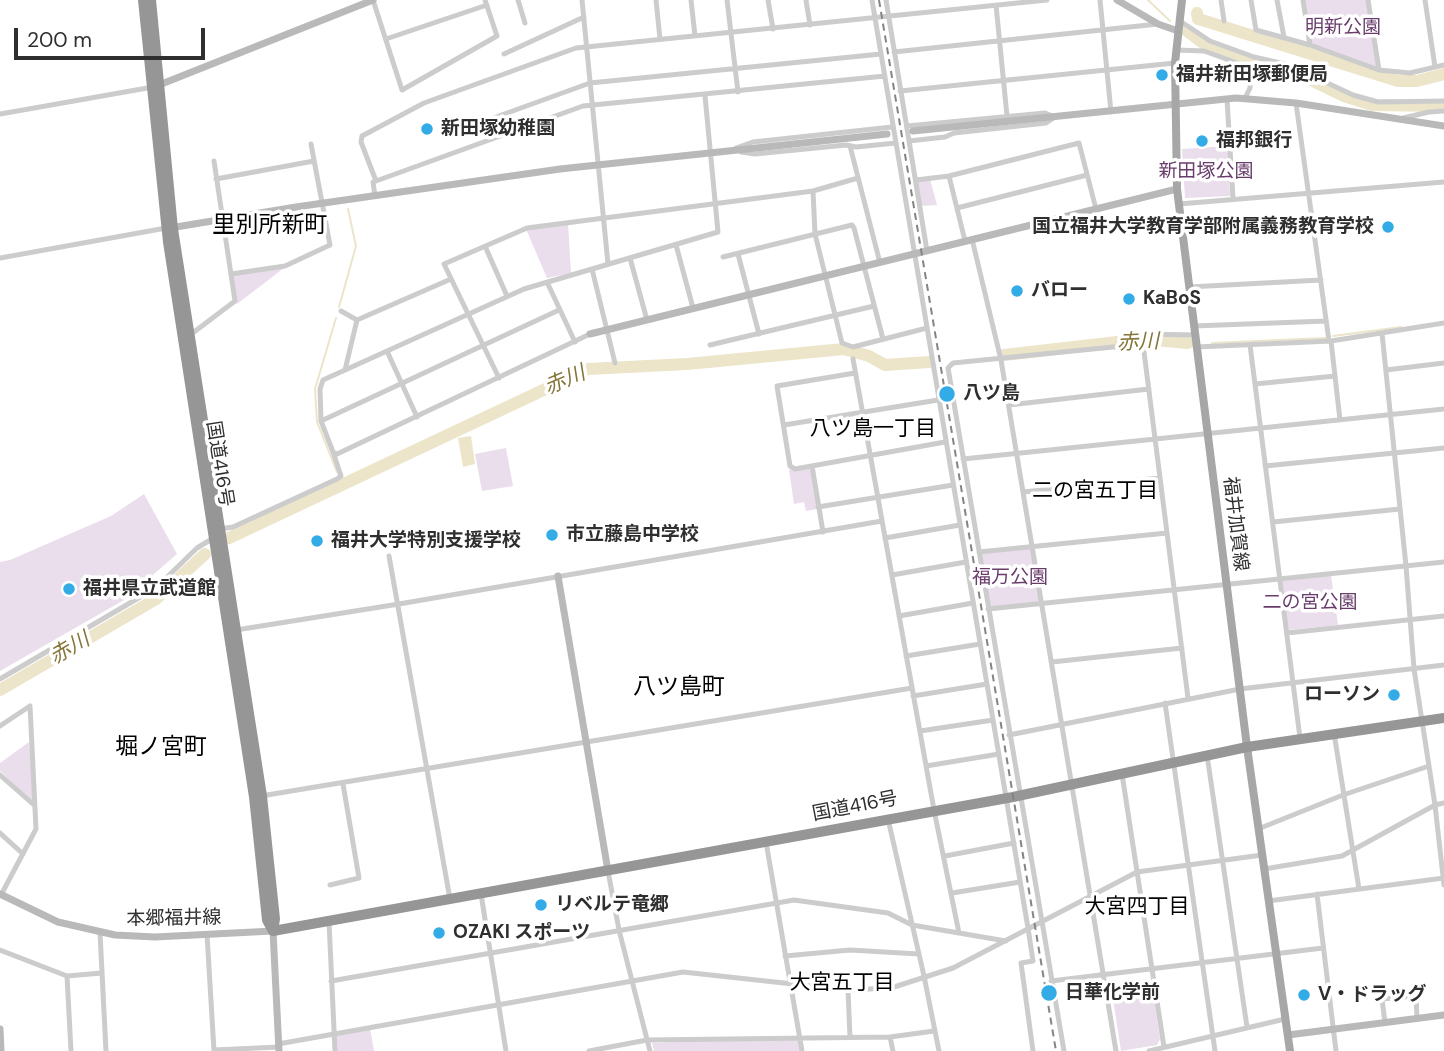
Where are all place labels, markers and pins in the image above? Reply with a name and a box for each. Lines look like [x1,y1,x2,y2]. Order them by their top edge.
place label: 福井新田塚郵便局 [1176,64,1328,86]
marker: 福井新田塚郵便局 [1154,67,1170,83]
place label: 新田塚幼稚園 [441,118,555,140]
marker: 新田塚幼稚園 [419,121,435,137]
place label: 福邦銀行 [1216,130,1292,152]
marker: 福邦銀行 [1194,133,1210,149]
place label: 国立福井大学教育学部附属義務教育学校 [1032,216,1374,238]
marker: 国立福井大学教育学部附属義務教育学校 [1380,219,1396,235]
place label: バロー [1031,280,1088,302]
marker: バロー [1009,283,1025,299]
place label: KaBoS [1143,288,1201,310]
marker: KaBoS [1121,291,1137,307]
place label: 八ツ島 [963,383,1020,405]
marker: 八ツ島 [937,384,957,404]
place label: 市立藤島中学校 [566,524,699,546]
marker: 市立藤島中学校 [544,527,560,543]
place label: 福井大学特別支援学校 [331,530,521,552]
marker: 福井大学特別支援学校 [309,533,325,549]
place label: 福井県立武道館 [83,578,216,600]
marker: 福井県立武道館 [61,581,77,597]
place label: ローソン [1304,684,1380,706]
marker: ローソン [1386,687,1402,703]
place label: リベルテ竜郷 [555,894,669,916]
marker: リベルテ竜郷 [533,897,549,913]
place label: OZAKI スポーツ [453,922,590,944]
marker: OZAKI スポーツ [431,925,447,941]
place label: 日華化学前 [1065,982,1160,1004]
marker: 日華化学前 [1039,983,1059,1003]
place label: V・ドラッグ [1318,984,1426,1006]
marker: V・ドラッグ [1296,987,1312,1003]

